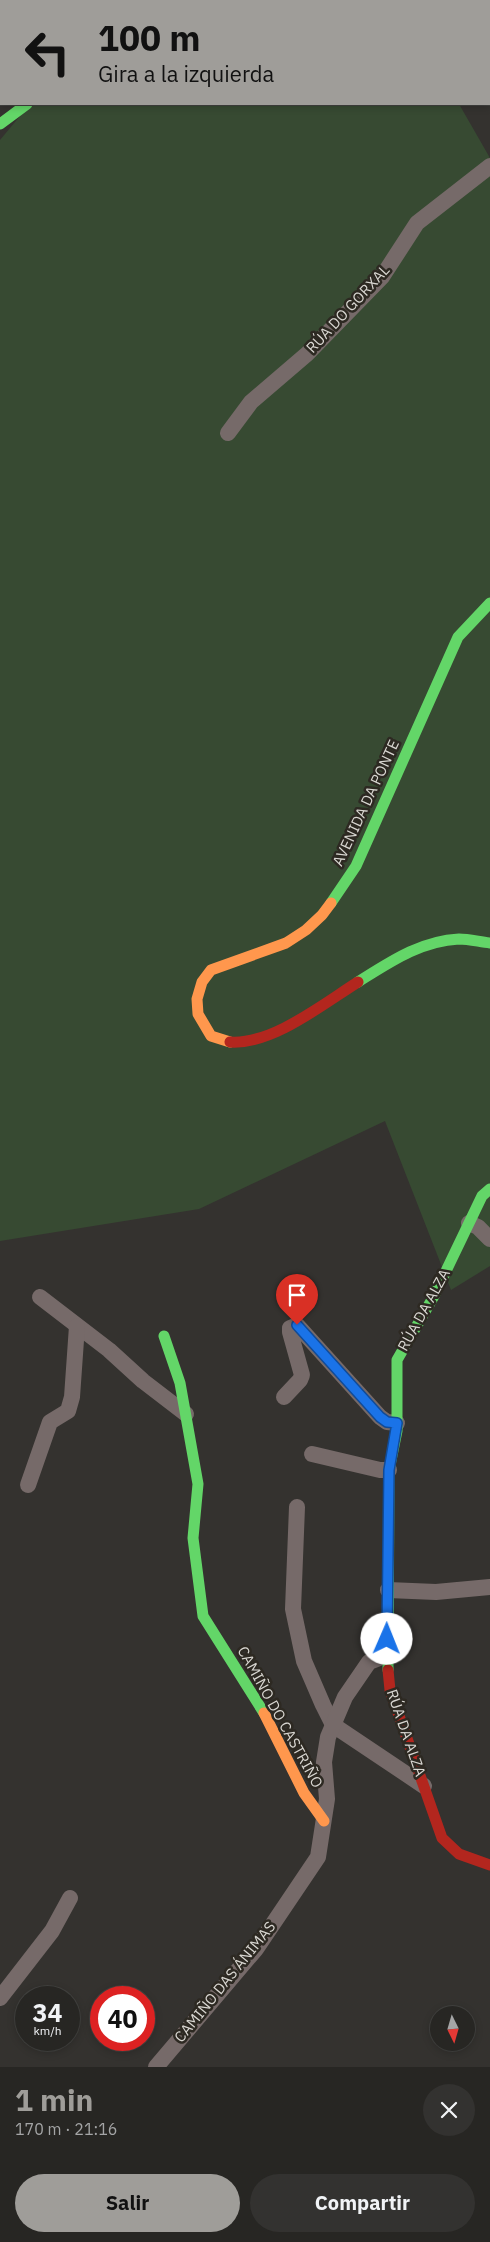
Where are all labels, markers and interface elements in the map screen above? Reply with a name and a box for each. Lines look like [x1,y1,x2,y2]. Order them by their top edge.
text: 100 m [98,15,201,61]
icon: left [15,20,80,85]
text: Gira a la izquierda [98,59,274,88]
street label: RÚA DO GORXAL [302,260,394,357]
street label: AVENIDA DA PONTE [328,737,403,869]
street label: RÚA DA ALZA [393,1265,454,1354]
pin [276,1274,318,1325]
icon: arrive [283,1281,311,1309]
position arrow [360,1612,412,1664]
street label: CAMIÑO DO CASTRIÑO [234,1643,327,1791]
street label: RÚA DA ALZA [383,1687,430,1779]
street label: CAMIÑO DAS ÁNIMAS [170,1917,279,2046]
speed limit sign: 40 [90,1986,155,2051]
text: 34 [32,1996,63,2029]
north arrow [430,2006,475,2051]
map controls [430,2006,475,2051]
text: km/h [33,2023,62,2038]
text: 1 min [15,2080,93,2119]
button: close [423,2084,475,2136]
text: 170 m · 21:16 [15,2119,117,2139]
button: Salir [15,2174,240,2232]
button: Compartir [250,2174,475,2232]

